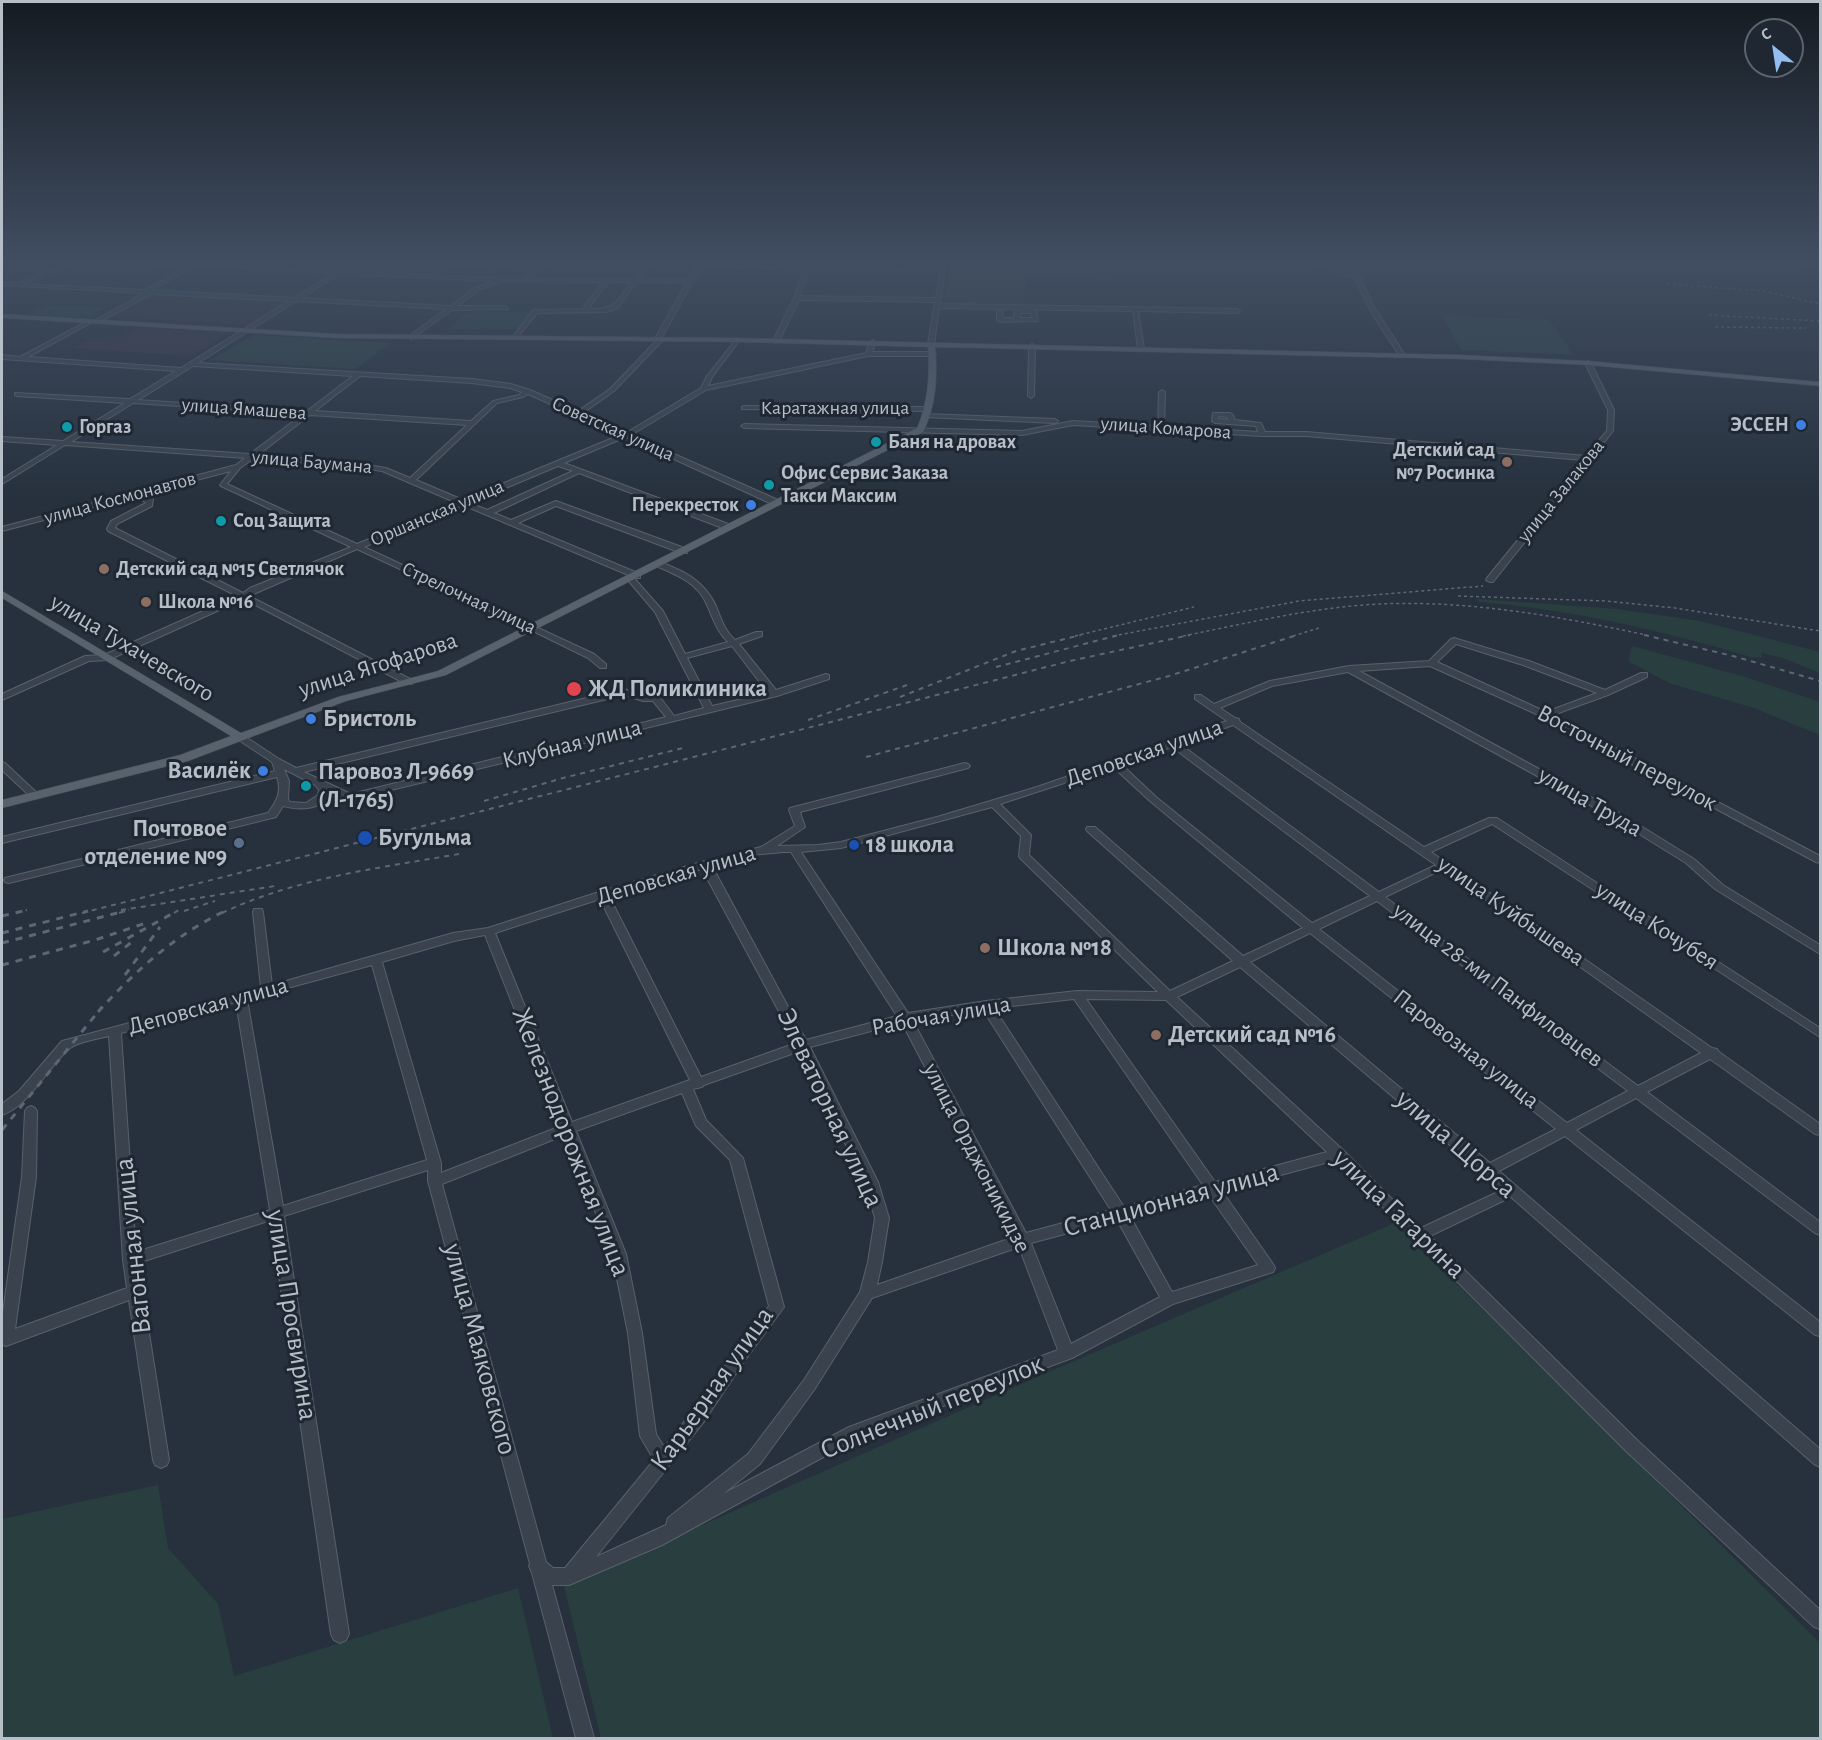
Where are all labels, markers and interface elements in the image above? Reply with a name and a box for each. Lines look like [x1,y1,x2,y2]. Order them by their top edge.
north arrow [1744,18,1804,78]
text: С [1758,25,1774,43]
street label: Советская улица [548,391,678,467]
street label: улица Ямашева [181,393,307,425]
street label: Каратажная улица [761,396,909,420]
street label: улица Комарова [1100,411,1232,445]
place label: ЭССЕН [1730,413,1789,437]
place label: Горгаз [79,415,131,439]
marker: ЭССЕН [1794,418,1808,432]
marker: Горгаз [60,420,74,434]
place label: Баня на дровах [888,430,1016,454]
marker: Баня на дровах [869,435,883,449]
street label: улица Залакова [1512,435,1610,547]
place label: Детский сад №7 Росинка [1393,438,1495,485]
street label: улица Баумана [251,445,373,479]
marker: Детский сад №7 Росинка [1500,455,1514,469]
place label: Офис Сервис Заказа Такси Максим [781,461,948,508]
street label: улица Космонавтов [41,466,199,530]
street label: Оршанская улица [366,474,508,552]
marker: Офис Сервис Заказа Такси Максим [762,478,776,492]
place label: Перекресток [632,493,739,517]
marker: Перекресток [744,498,758,512]
place label: Соц Защита [233,509,331,533]
marker: Соц Защита [214,514,228,528]
street label: Стрелочная улица [398,556,540,640]
place label: Детский сад №15 Светлячок [116,557,344,581]
marker: Детский сад №15 Светлячок [97,562,111,576]
street label: улица Тухачевского [45,588,219,708]
place label: Школа №16 [158,590,253,614]
marker: Школа №16 [139,595,153,609]
street label: улица Ягофарова [295,626,461,704]
place label: ЖД Поликлиника [588,675,767,703]
marker: ЖД Поликлиника [565,680,583,698]
street label: Восточный переулок [1532,698,1722,818]
place label: Бристоль [323,705,416,733]
marker: Бристоль [304,712,318,726]
street label: Клубная улица [499,713,645,775]
street label: Деповская улица [1061,713,1227,793]
place label: Василёк [167,757,251,785]
place label: Паровоз Л-9669 (Л-1765) [318,758,474,814]
street label: улица Труда [1533,761,1647,843]
marker: Василёк [256,764,270,778]
marker: Паровоз Л-9669 (Л-1765) [299,779,313,793]
place label: Почтовое отделение №9 [85,815,227,871]
place label: Бугульма [378,824,472,852]
marker: Бугульма [356,829,374,847]
place label: 18 школа [866,831,954,859]
marker: Почтовое отделение №9 [232,836,246,850]
street label: Деповская улица [593,838,759,912]
marker: 18 школа [847,838,861,852]
street label: улица Куйбышева [1432,849,1590,973]
street label: улица Кочубея [1590,875,1724,977]
street label: улица 28-ми Панфиловцев [1387,896,1609,1074]
place label: Школа №18 [997,934,1112,962]
marker: Школа №18 [978,941,992,955]
street label: Деповская улица [125,971,291,1041]
street label: Паровозная улица [1387,983,1545,1115]
street label: Рабочая улица [869,990,1013,1042]
street label: Железнодорожная улица [504,1003,638,1281]
street label: Элеваторная улица [769,1003,891,1213]
place label: Детский сад №16 [1168,1021,1336,1049]
marker: Детский сад №16 [1149,1028,1163,1042]
street label: улица Орджоникидзе [917,1058,1037,1258]
street label: улица Щорса [1389,1082,1523,1206]
street label: улица Гагарина [1325,1142,1473,1286]
street label: Станционная улица [1059,1155,1283,1245]
street label: Вагонная улица [107,1156,159,1336]
street label: улица Просвирина [259,1207,325,1423]
street label: улица Маяковского [436,1240,524,1458]
street label: Карьерная улица [643,1300,781,1478]
street label: Солнечный переулок [815,1347,1049,1467]

